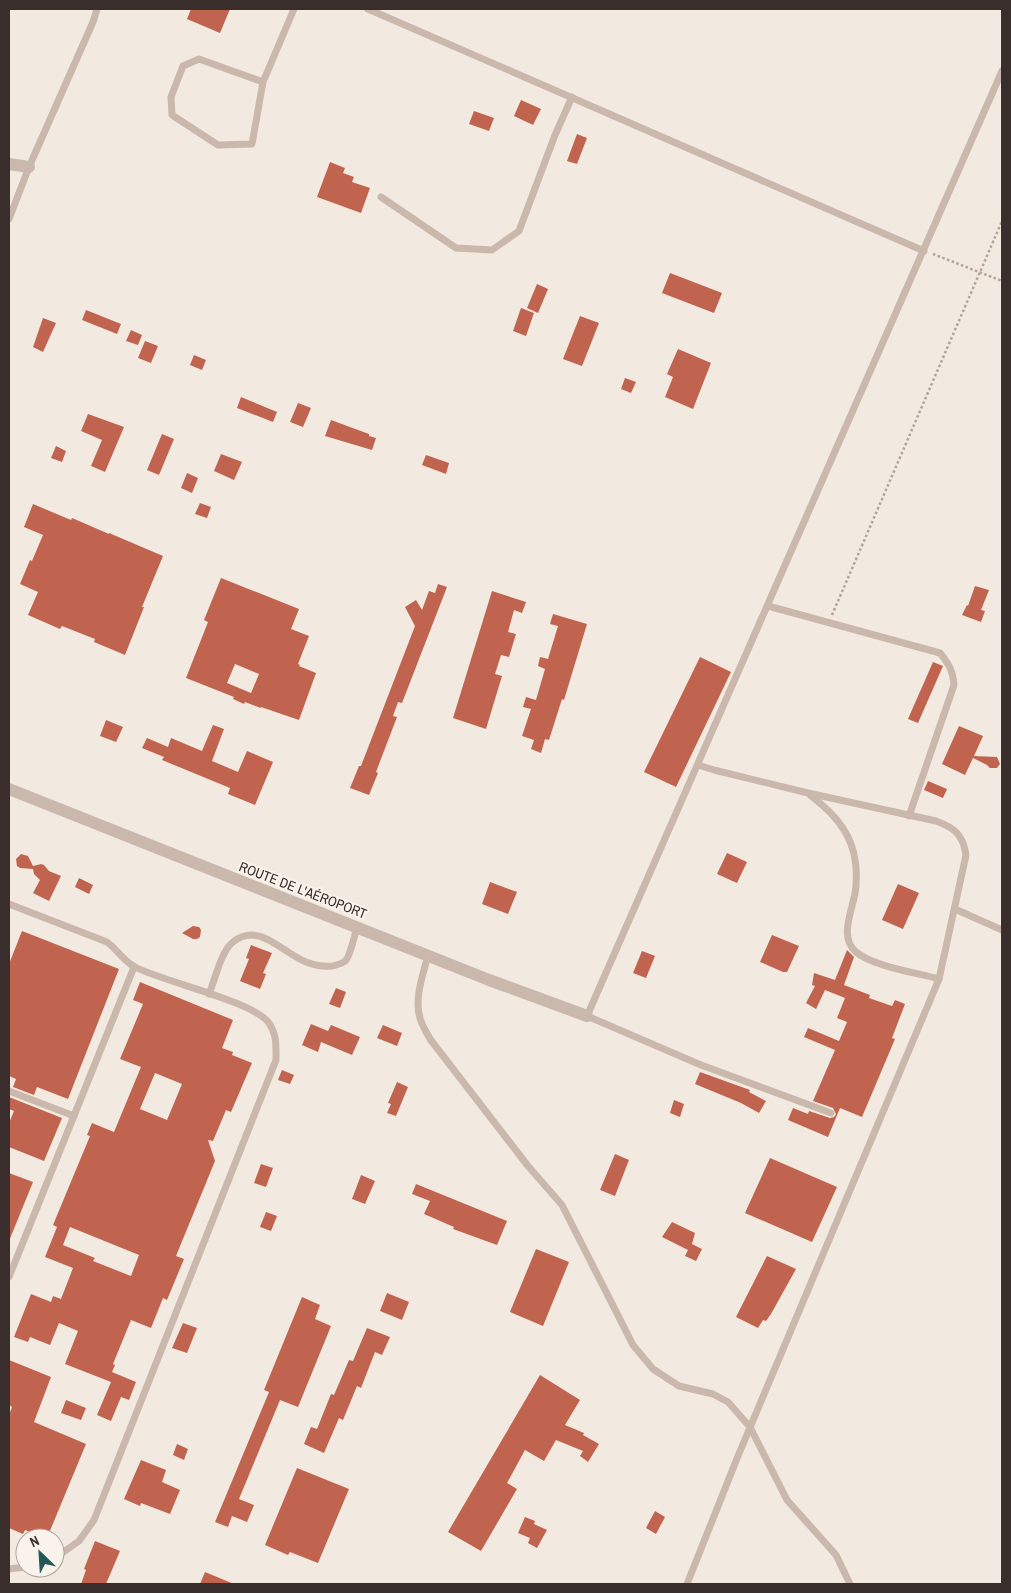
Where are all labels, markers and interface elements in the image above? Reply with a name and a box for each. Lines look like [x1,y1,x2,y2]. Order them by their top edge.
street label: ROUTE DE L'AÉROPORT [237,857,369,923]
north arrow [15,1528,65,1578]
text: N [27,1531,42,1551]

